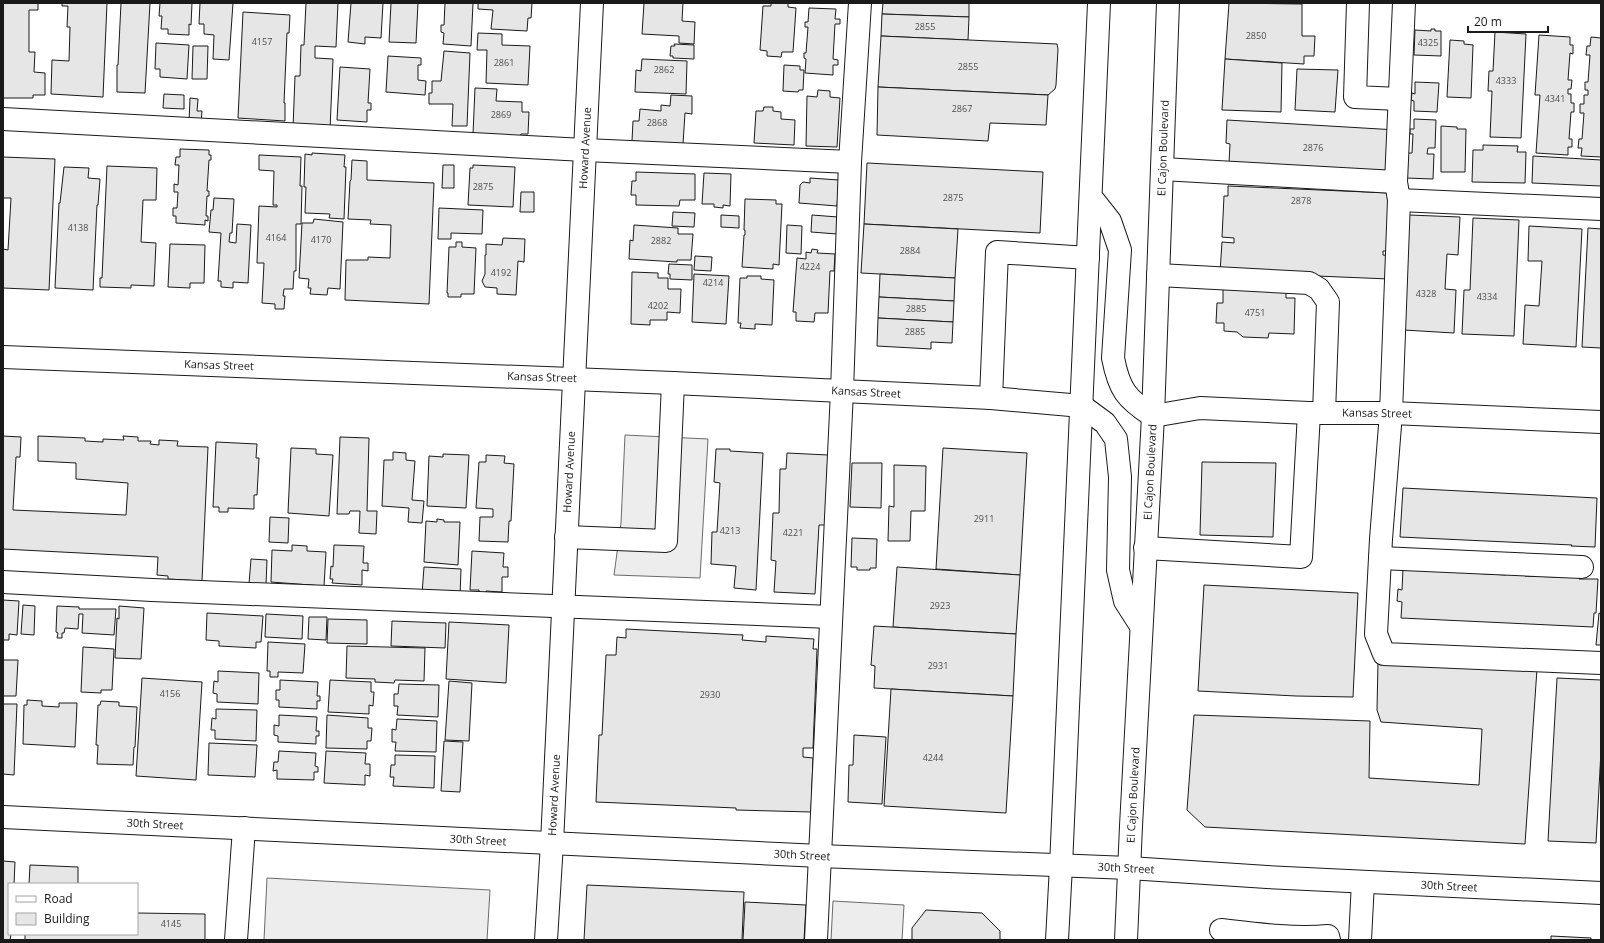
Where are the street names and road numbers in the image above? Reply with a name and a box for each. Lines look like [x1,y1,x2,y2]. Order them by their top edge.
street label: El Cajon Boulevard [1153,100,1172,196]
street label: Howard Avenue [575,107,594,189]
street label: Kansas Street [184,356,254,373]
street label: Kansas Street [507,368,577,385]
street label: Kansas Street [831,382,901,401]
street label: Kansas Street [1342,404,1412,421]
street label: El Cajon Boulevard [1139,424,1160,520]
street label: Howard Avenue [559,431,578,513]
street label: El Cajon Boulevard [1122,747,1143,843]
street label: Howard Avenue [544,754,563,836]
street label: 30th Street [126,815,184,832]
street label: 30th Street [449,831,507,848]
street label: 30th Street [773,846,831,863]
street label: 30th Street [1097,859,1155,876]
street label: 30th Street [1420,877,1478,894]

